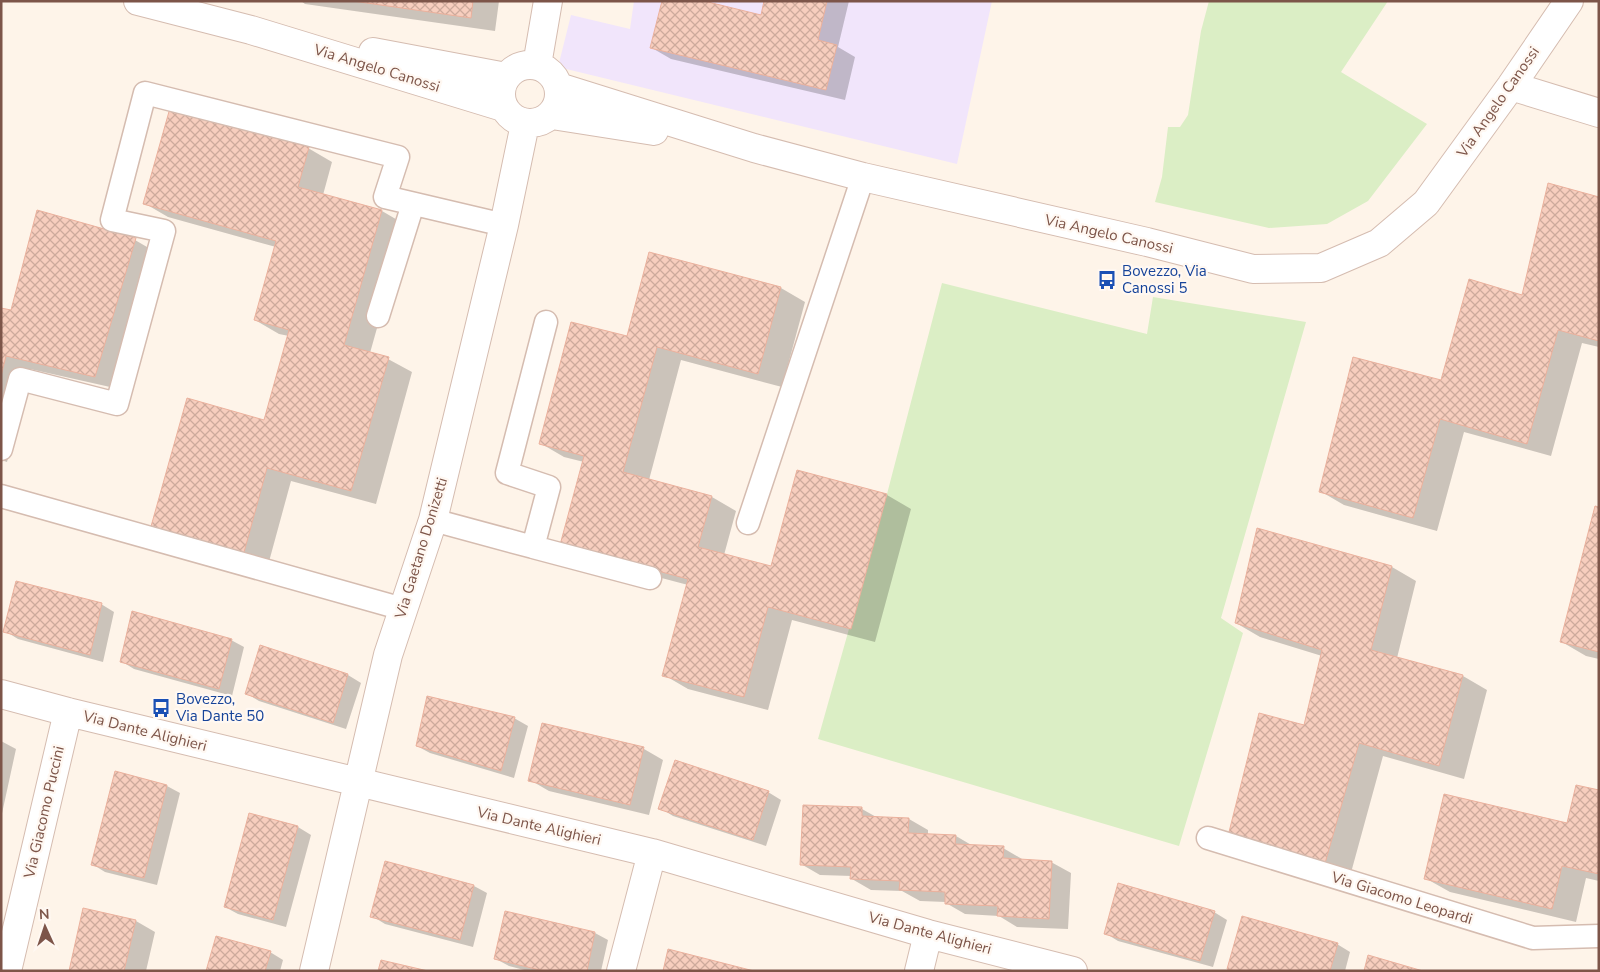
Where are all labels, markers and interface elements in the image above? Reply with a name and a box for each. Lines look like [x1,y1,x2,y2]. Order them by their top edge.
street label: Via Angelo Canossi [310,39,443,97]
street label: Via Angelo Canossi [1452,43,1544,162]
street label: Via Angelo Canossi [1042,209,1175,258]
place label: Bovezzo, Via Canossi 5 [1122,261,1207,298]
bus stop icon: Bovezzo, Via Canossi 5 [1096,269,1118,291]
street label: Via Gaetano Donizetti [390,475,452,622]
place label: Bovezzo, Via Dante 50 [175,689,264,726]
bus stop icon: Bovezzo, Via Dante 50 [150,697,172,719]
street label: Via Dante Alighieri [80,706,209,756]
street label: Via Giacomo Puccini [19,744,69,881]
street label: Via Dante Alighieri [474,802,603,850]
street label: Via Giacomo Leopardi [1328,867,1475,929]
north arrow [20,902,70,952]
text: N [39,905,50,924]
street label: Via Dante Alighieri [865,907,994,959]

